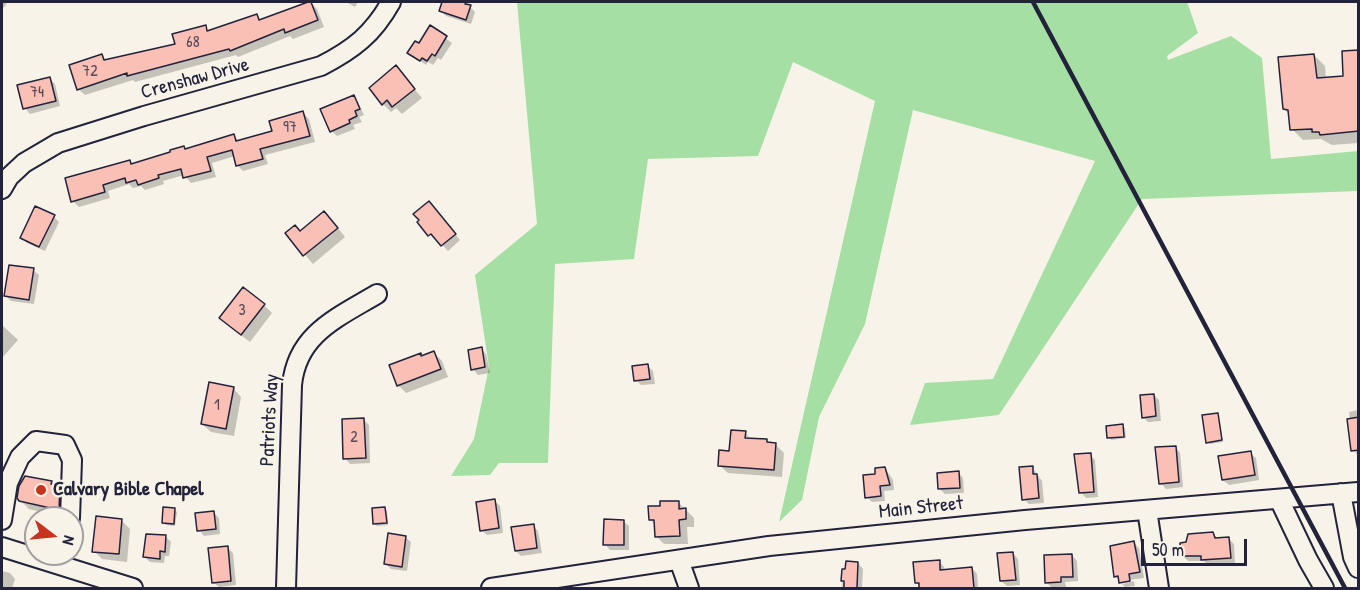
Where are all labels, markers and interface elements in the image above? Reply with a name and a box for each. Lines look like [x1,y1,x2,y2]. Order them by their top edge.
house number: 68 [186,33,200,53]
street label: Crenshaw Drive [138,53,252,105]
house number: 72 [82,62,98,82]
house number: 74 [30,83,44,103]
house number: 97 [283,118,297,138]
house number: 3 [238,301,246,321]
street label: Patriots Way [256,373,284,467]
house number: 1 [214,396,220,416]
house number: 2 [350,428,358,448]
place label: Calvary Bible Chapel [53,478,203,502]
marker: Calvary Bible Chapel [34,483,48,497]
street label: Main Street [878,492,964,524]
north arrow [24,506,84,566]
scale bar [1144,527,1250,565]
text: N [58,533,81,548]
text: 50 m [1152,537,1184,562]

